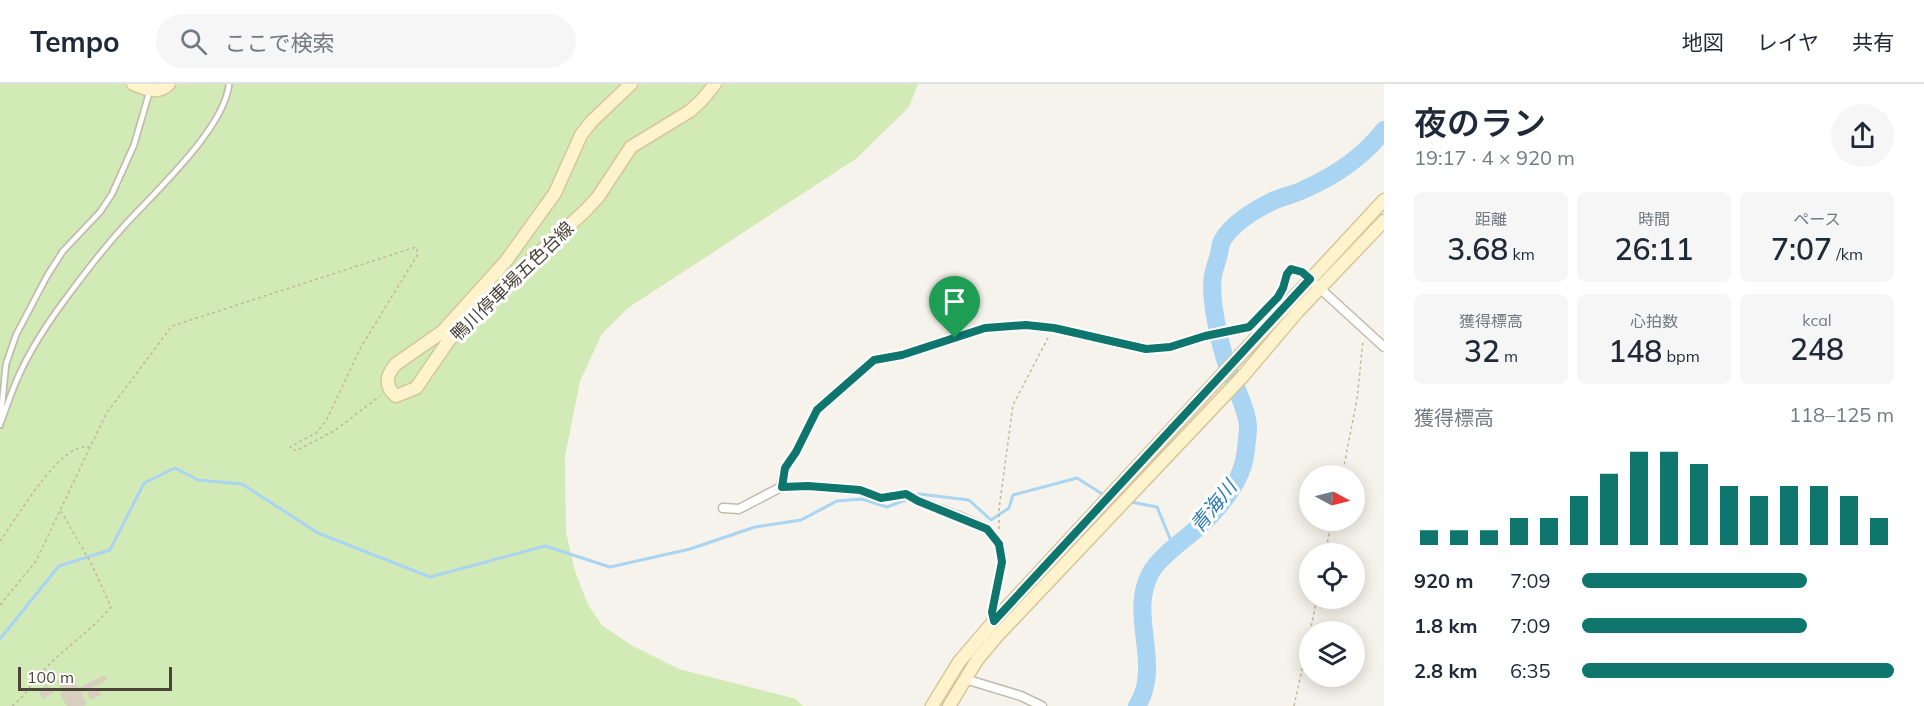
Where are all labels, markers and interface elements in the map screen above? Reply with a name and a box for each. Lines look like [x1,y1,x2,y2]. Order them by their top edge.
search box [156,14,576,68]
text: Tempo [30,24,120,59]
icon: search [177,25,210,58]
text: ここで検索 [225,29,335,57]
text: 地図 [1682,29,1724,55]
text: レイヤ [1757,29,1819,55]
text: 共有 [1852,29,1894,55]
text: 夜のラン [1414,102,1546,143]
button: share [1831,104,1894,167]
text: 19:17 · 4 × 920 m [1414,145,1575,170]
text: 距離 [1475,209,1507,229]
text: 時間 [1638,209,1670,229]
text: ペース [1793,209,1841,229]
street label: 鴨川停車場五色台線 [446,216,578,346]
text: 3.68 [1447,230,1508,268]
text: 26:11 [1614,230,1694,268]
text: 7:07 [1771,230,1832,268]
text: km [1508,244,1535,264]
text: /km [1832,244,1863,264]
pin [929,276,980,338]
icon: arrive [938,285,971,318]
text: kcal [1802,310,1832,330]
text: 獲得標高 [1459,311,1523,331]
text: 心拍数 [1630,311,1678,331]
text: 248 [1790,330,1844,368]
text: 32 [1464,332,1500,370]
text: 148 [1608,332,1662,370]
text: m [1500,346,1518,366]
text: bpm [1662,346,1700,366]
text: 118–125 m [1789,402,1894,427]
text: 獲得標高 [1414,405,1494,430]
north arrow [1299,465,1365,531]
map controls [1299,465,1365,687]
water label: 青海川 [1184,473,1243,537]
button: locate [1299,543,1365,609]
text: 920 m [1414,568,1473,593]
text: 7:09 [1510,568,1551,593]
text: 1.8 km [1414,613,1477,638]
text: 7:09 [1510,613,1551,638]
button: layers [1299,621,1365,687]
text: 2.8 km [1414,658,1477,683]
text: 6:35 [1510,658,1551,683]
scale bar [18,664,172,692]
text: 100 m [27,667,74,687]

